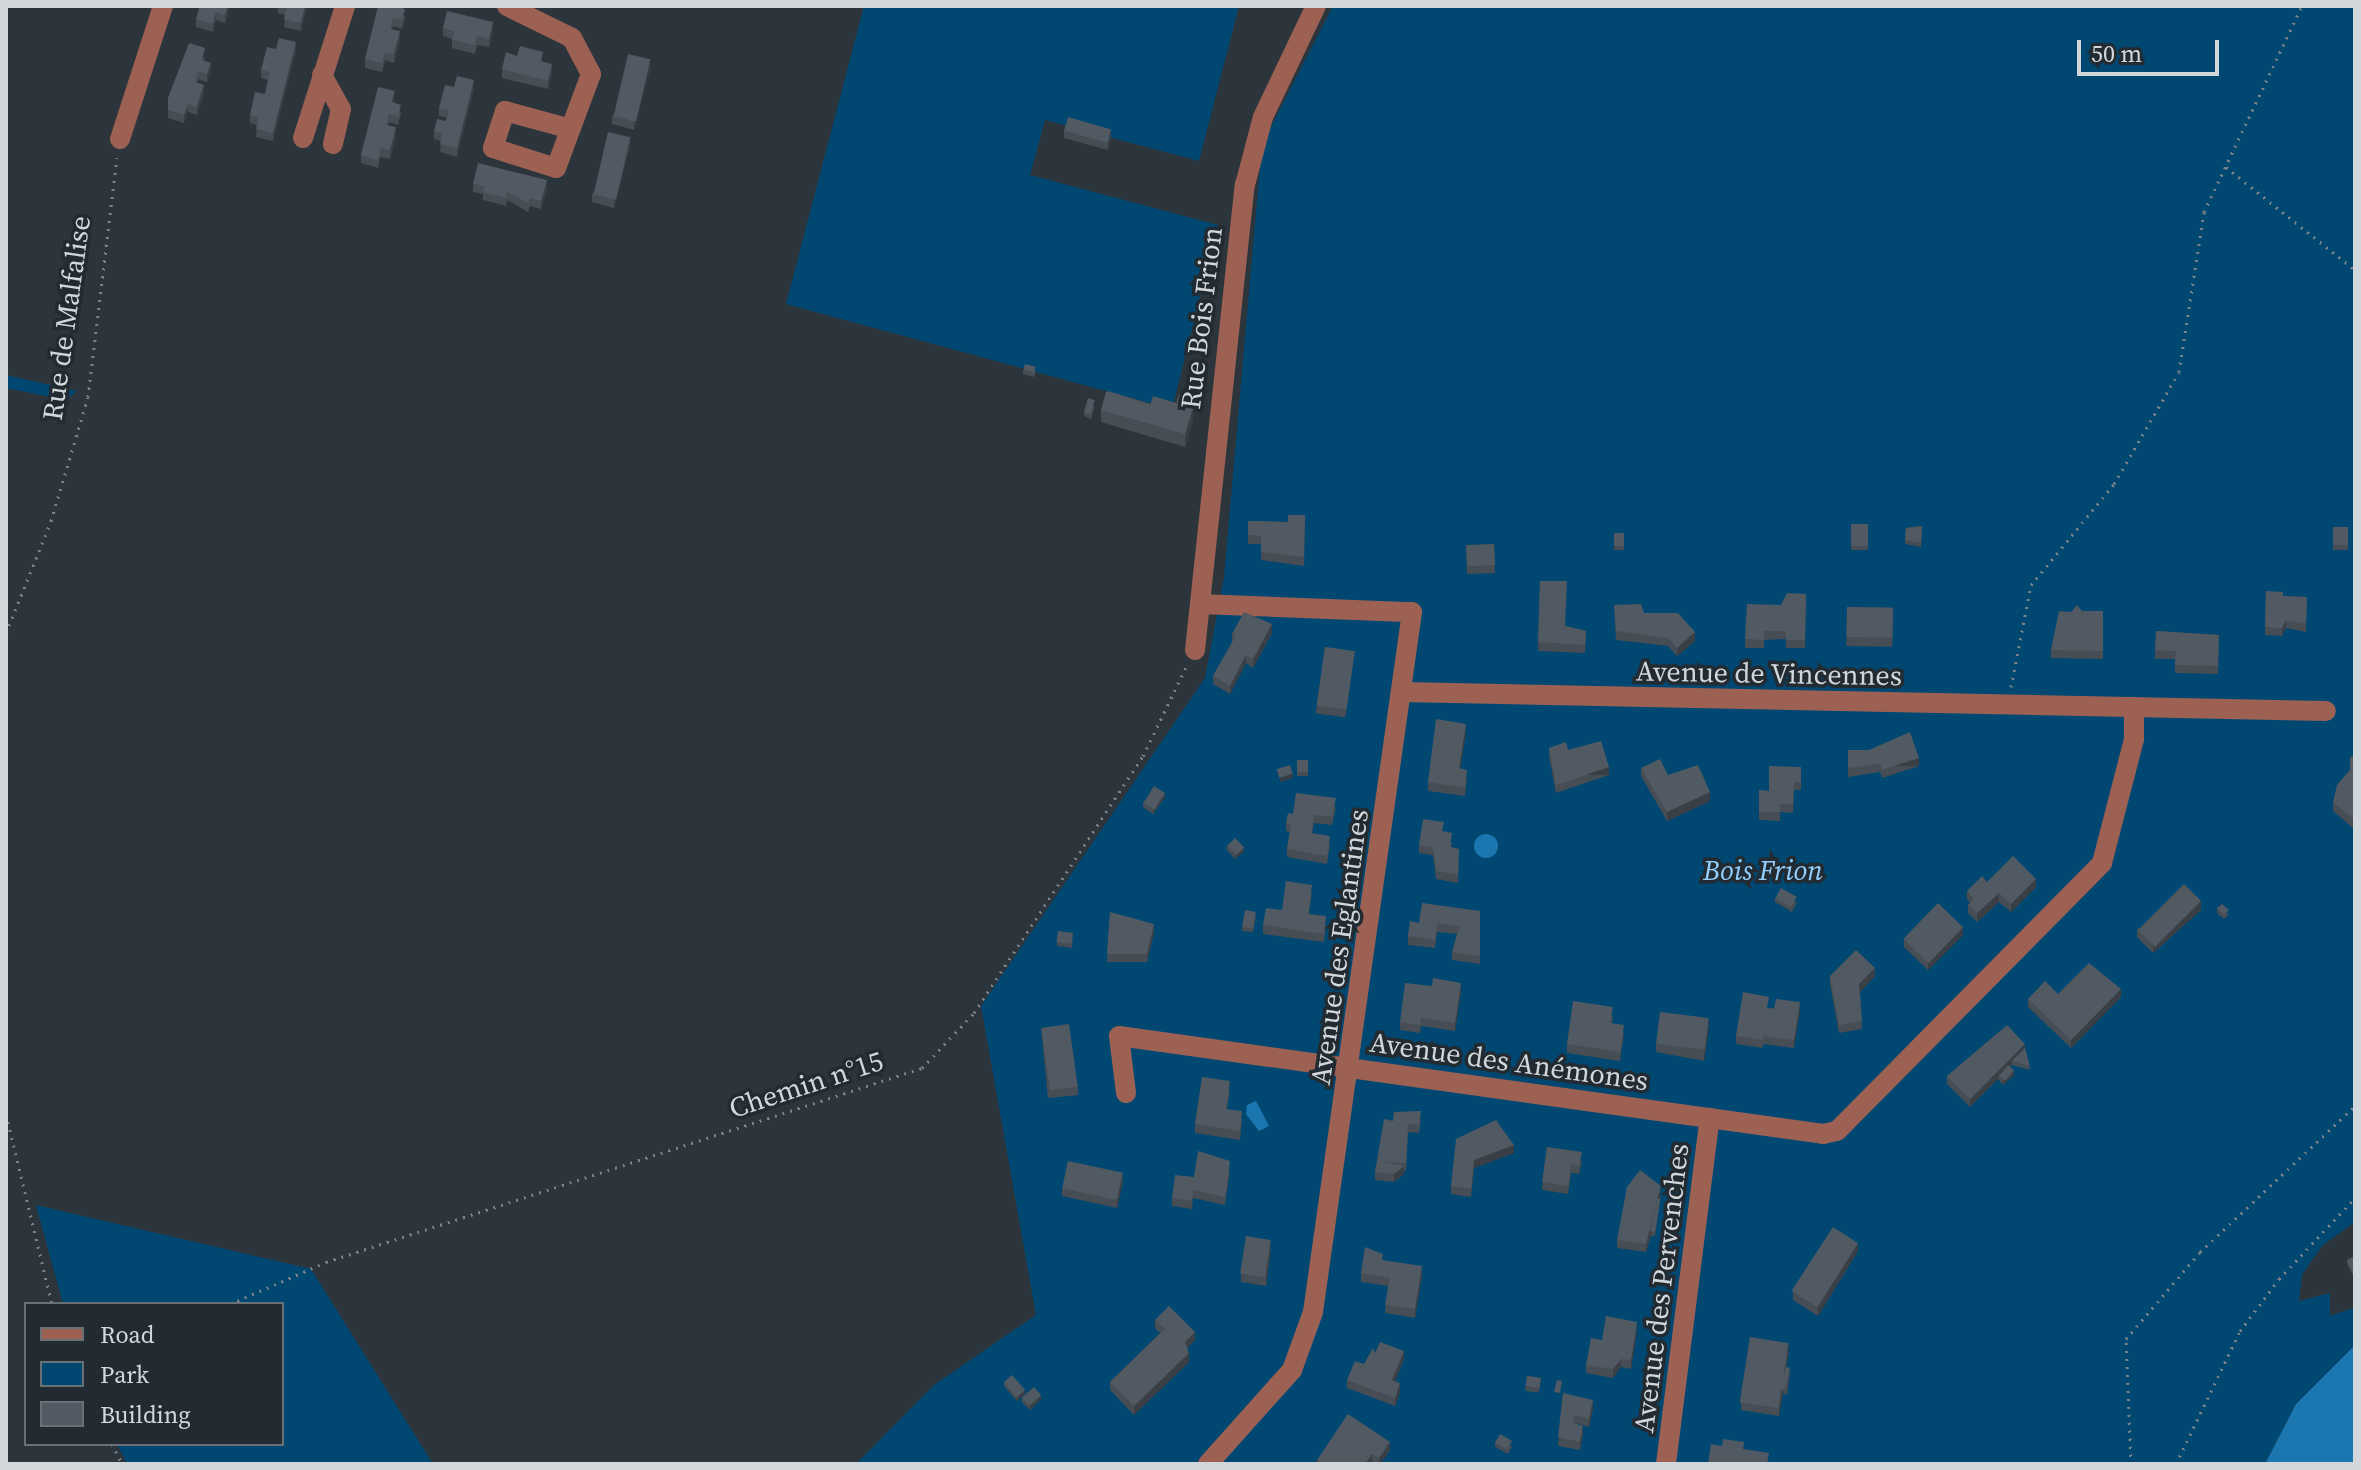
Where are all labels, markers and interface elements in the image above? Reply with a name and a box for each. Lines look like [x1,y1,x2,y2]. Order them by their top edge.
scale bar [2081,24,2223,74]
text: 50 m [2091,37,2142,70]
street label: Rue de Malfalise [35,214,97,422]
street label: Rue Bois Frion [1173,225,1229,411]
street label: Avenue de Vincennes [1635,654,1903,692]
street label: Avenue des Eglantines [1303,807,1375,1087]
park label: Bois Frion [1703,853,1823,887]
street label: Avenue des Anémones [1367,1025,1651,1097]
street label: Chemin n°15 [725,1043,887,1125]
street label: Avenue des Pervenches [1627,1142,1695,1434]
legend [24,1302,284,1446]
text: Road [100,1318,154,1351]
text: Park [100,1358,149,1391]
text: Building [100,1398,191,1431]

